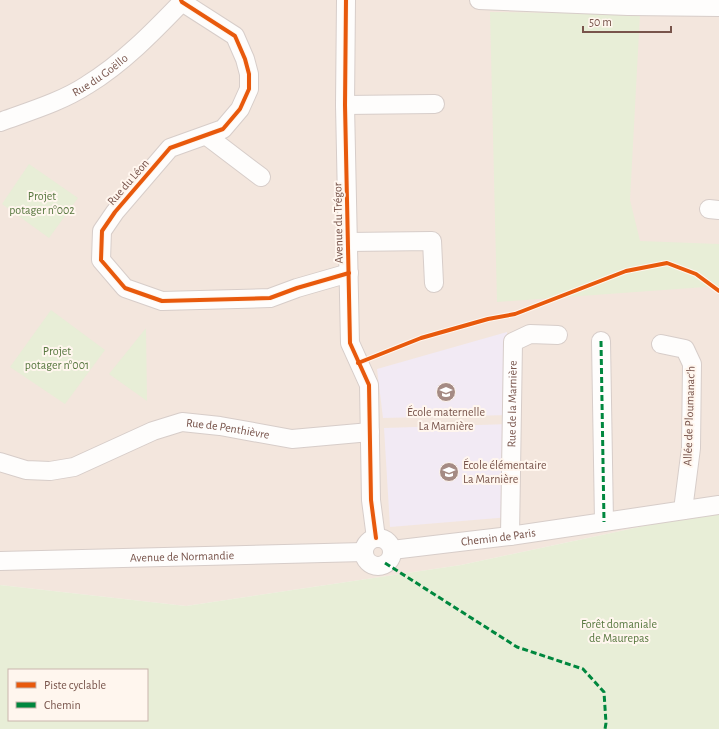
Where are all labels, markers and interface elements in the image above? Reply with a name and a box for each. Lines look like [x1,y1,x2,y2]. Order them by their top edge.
scale bar [583,8,671,34]
text: 50 m [589,16,612,28]
street label: Rue du Goëllo [70,52,130,98]
street label: Rue du Léon [105,157,151,207]
street label: Avenue du Trégor [331,182,345,264]
park label: Projet potager n°002 [9,190,75,216]
park label: Projet potager n°001 [25,345,89,371]
street label: Rue de la Marnière [505,360,519,448]
street label: Allée de Ploumanac'h [681,366,697,466]
school or university icon: École maternelle La Marnière [435,381,457,403]
place label: École maternelle La Marnière [407,405,485,432]
street label: Rue de Penthièvre [185,416,270,441]
place label: École élémentaire La Marnière [463,458,547,485]
school or university icon: École élémentaire La Marnière [438,461,460,483]
street label: Chemin de Paris [460,526,536,548]
street label: Avenue de Normandie [130,549,234,564]
park label: Forêt domaniale de Maurepas [581,618,657,644]
legend [8,669,148,721]
text: Piste cyclable [44,679,106,692]
text: Chemin [44,699,81,711]

